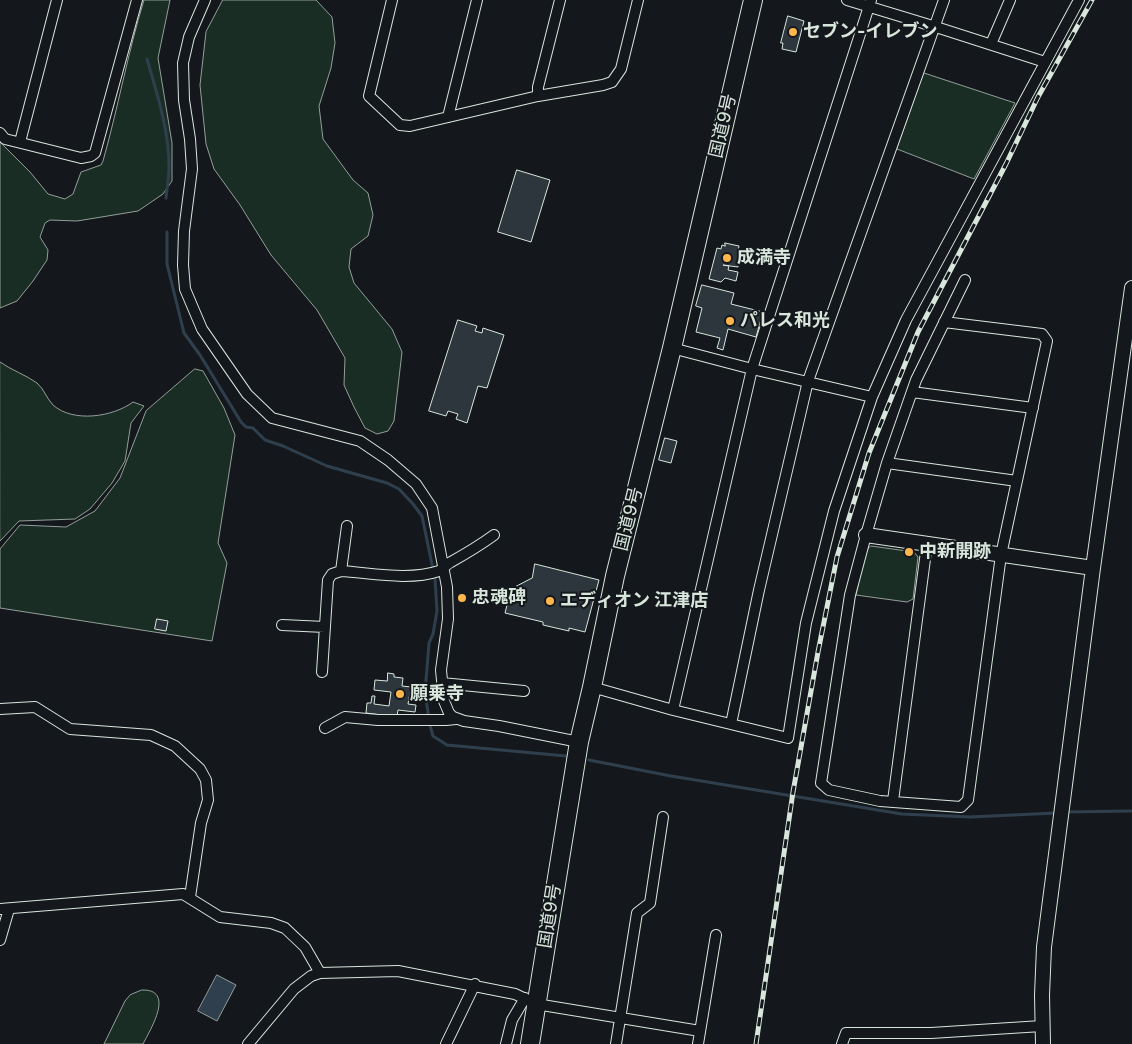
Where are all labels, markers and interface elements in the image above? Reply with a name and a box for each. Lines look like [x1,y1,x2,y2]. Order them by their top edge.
place label: セブン-イレブン [803,21,937,43]
marker: セブン-イレブン [787,26,799,38]
street label: 国道9号 [705,92,741,160]
place label: 成満寺 [737,247,791,269]
marker: 成満寺 [721,252,733,264]
place label: パレス和光 [740,310,830,332]
marker: パレス和光 [724,315,736,327]
street label: 国道9号 [611,485,647,553]
place label: 中新開跡 [919,541,991,563]
marker: 中新開跡 [903,546,915,558]
place label: 忠魂碑 [472,587,526,609]
place label: エディオン 江津店 [560,590,708,612]
marker: 忠魂碑 [456,592,468,604]
marker: エディオン 江津店 [544,595,556,607]
place label: 願乗寺 [410,683,464,705]
marker: 願乗寺 [394,688,406,700]
street label: 国道9号 [534,882,566,950]

